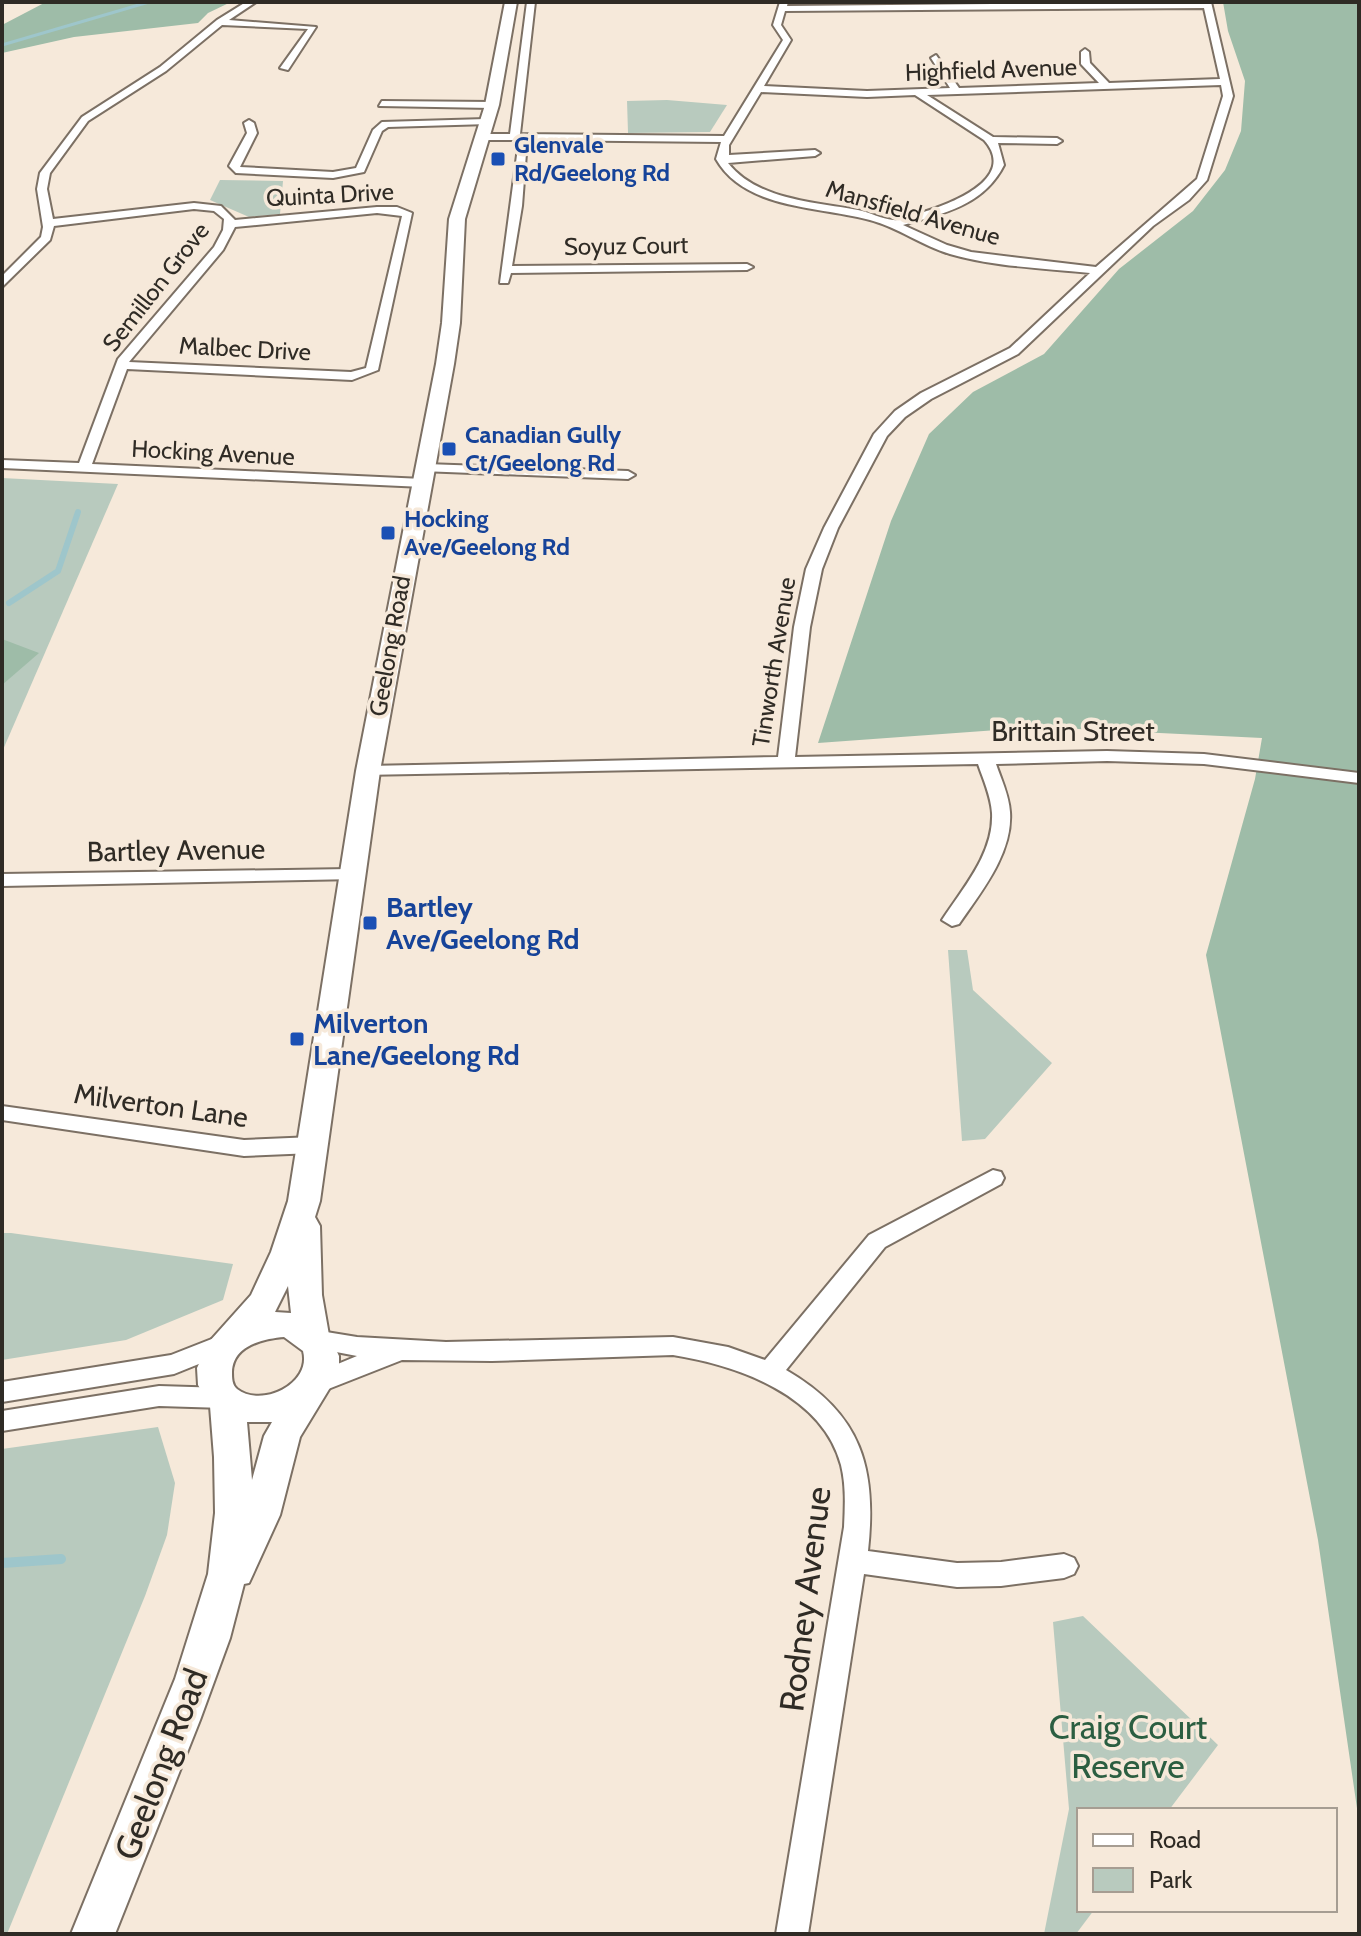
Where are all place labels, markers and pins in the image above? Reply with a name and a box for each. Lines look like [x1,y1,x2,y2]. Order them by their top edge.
place label: Glenvale Rd/Geelong Rd [514,130,670,187]
marker: Glenvale Rd/Geelong Rd [489,150,507,168]
place label: Canadian Gully Ct/Geelong Rd [465,420,621,477]
marker: Canadian Gully Ct/Geelong Rd [440,440,458,458]
place label: Hocking Ave/Geelong Rd [404,504,570,561]
marker: Hocking Ave/Geelong Rd [379,524,397,542]
place label: Bartley Ave/Geelong Rd [386,890,580,956]
marker: Bartley Ave/Geelong Rd [361,914,379,932]
place label: Milverton Lane/Geelong Rd [313,1006,520,1072]
marker: Milverton Lane/Geelong Rd [288,1030,306,1048]

